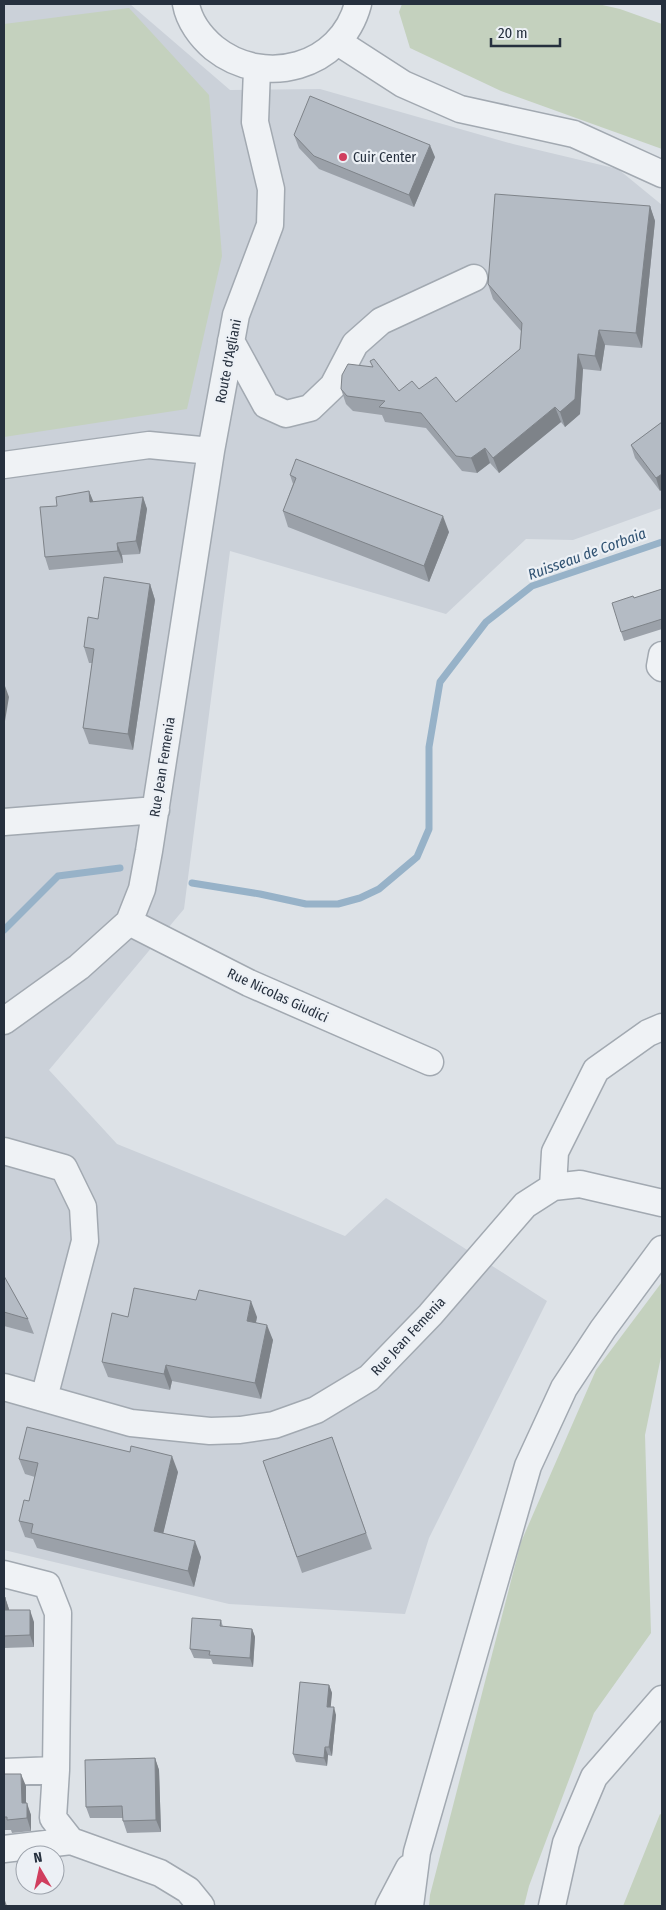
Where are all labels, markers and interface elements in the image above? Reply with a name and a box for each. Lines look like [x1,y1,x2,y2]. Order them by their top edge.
scale bar [491,15,560,47]
text: 20 m [498,24,528,42]
place label: Cuir Center [353,149,416,166]
marker: Cuir Center [337,151,349,163]
street label: Route d'Agliani [212,317,245,405]
water label: Ruisseau de Corbaia [525,524,649,584]
street label: Rue Jean Femenia [146,716,179,818]
street label: Rue Nicolas Giudici [225,965,331,1026]
street label: Rue Jean Femenia [368,1293,449,1379]
north arrow [15,1845,65,1895]
text: N [33,1849,44,1867]

